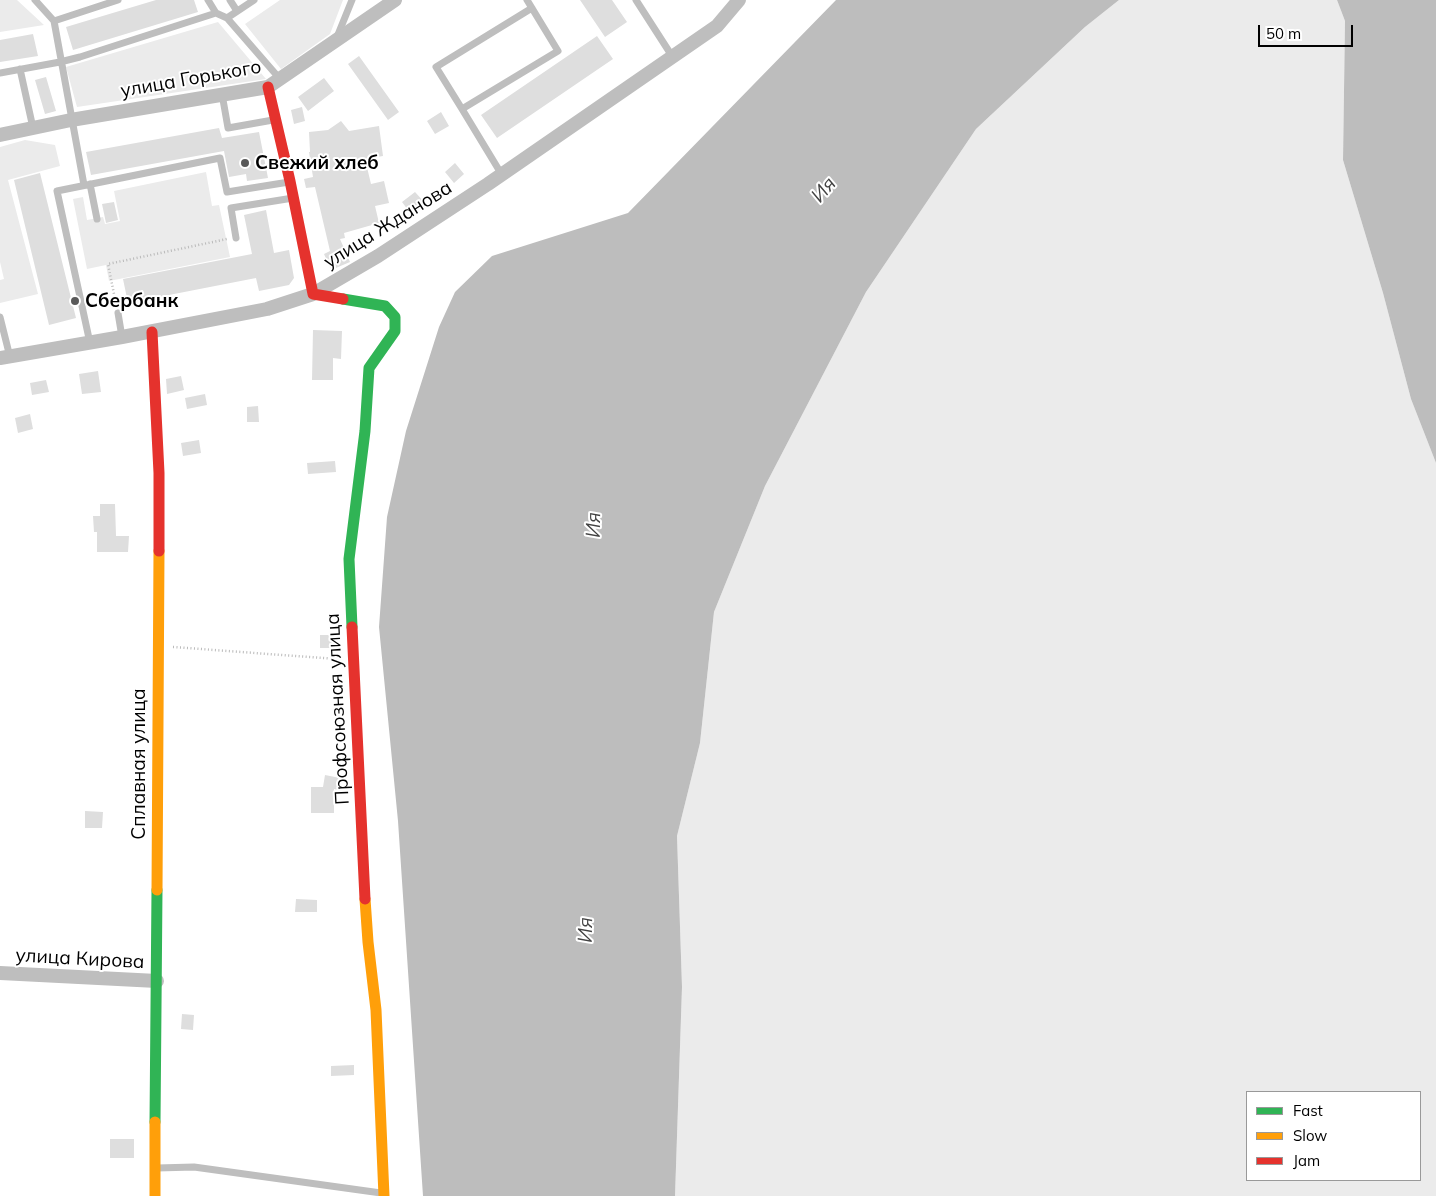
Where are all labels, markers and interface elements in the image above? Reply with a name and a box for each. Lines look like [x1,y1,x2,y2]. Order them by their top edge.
scale bar [1261,15,1356,47]
text: 50 m [1266,24,1301,43]
street label: улица Горького [119,55,263,103]
place label: Свежий хлеб [255,152,379,174]
marker: Свежий хлеб [239,157,251,169]
water label: Ия [806,172,842,208]
street label: улица Жданова [320,176,456,274]
place label: Сбербанк [85,290,178,312]
marker: Сбербанк [69,295,81,307]
water label: Ия [582,512,606,538]
street label: Профсоюзная улица [322,613,354,805]
street label: Сплавная улица [128,688,150,840]
water label: Ия [574,917,598,943]
street label: улица Кирова [15,944,145,974]
legend [1246,1091,1421,1181]
text: Fast [1293,1101,1323,1120]
text: Slow [1293,1126,1327,1145]
text: Jam [1293,1151,1320,1170]

